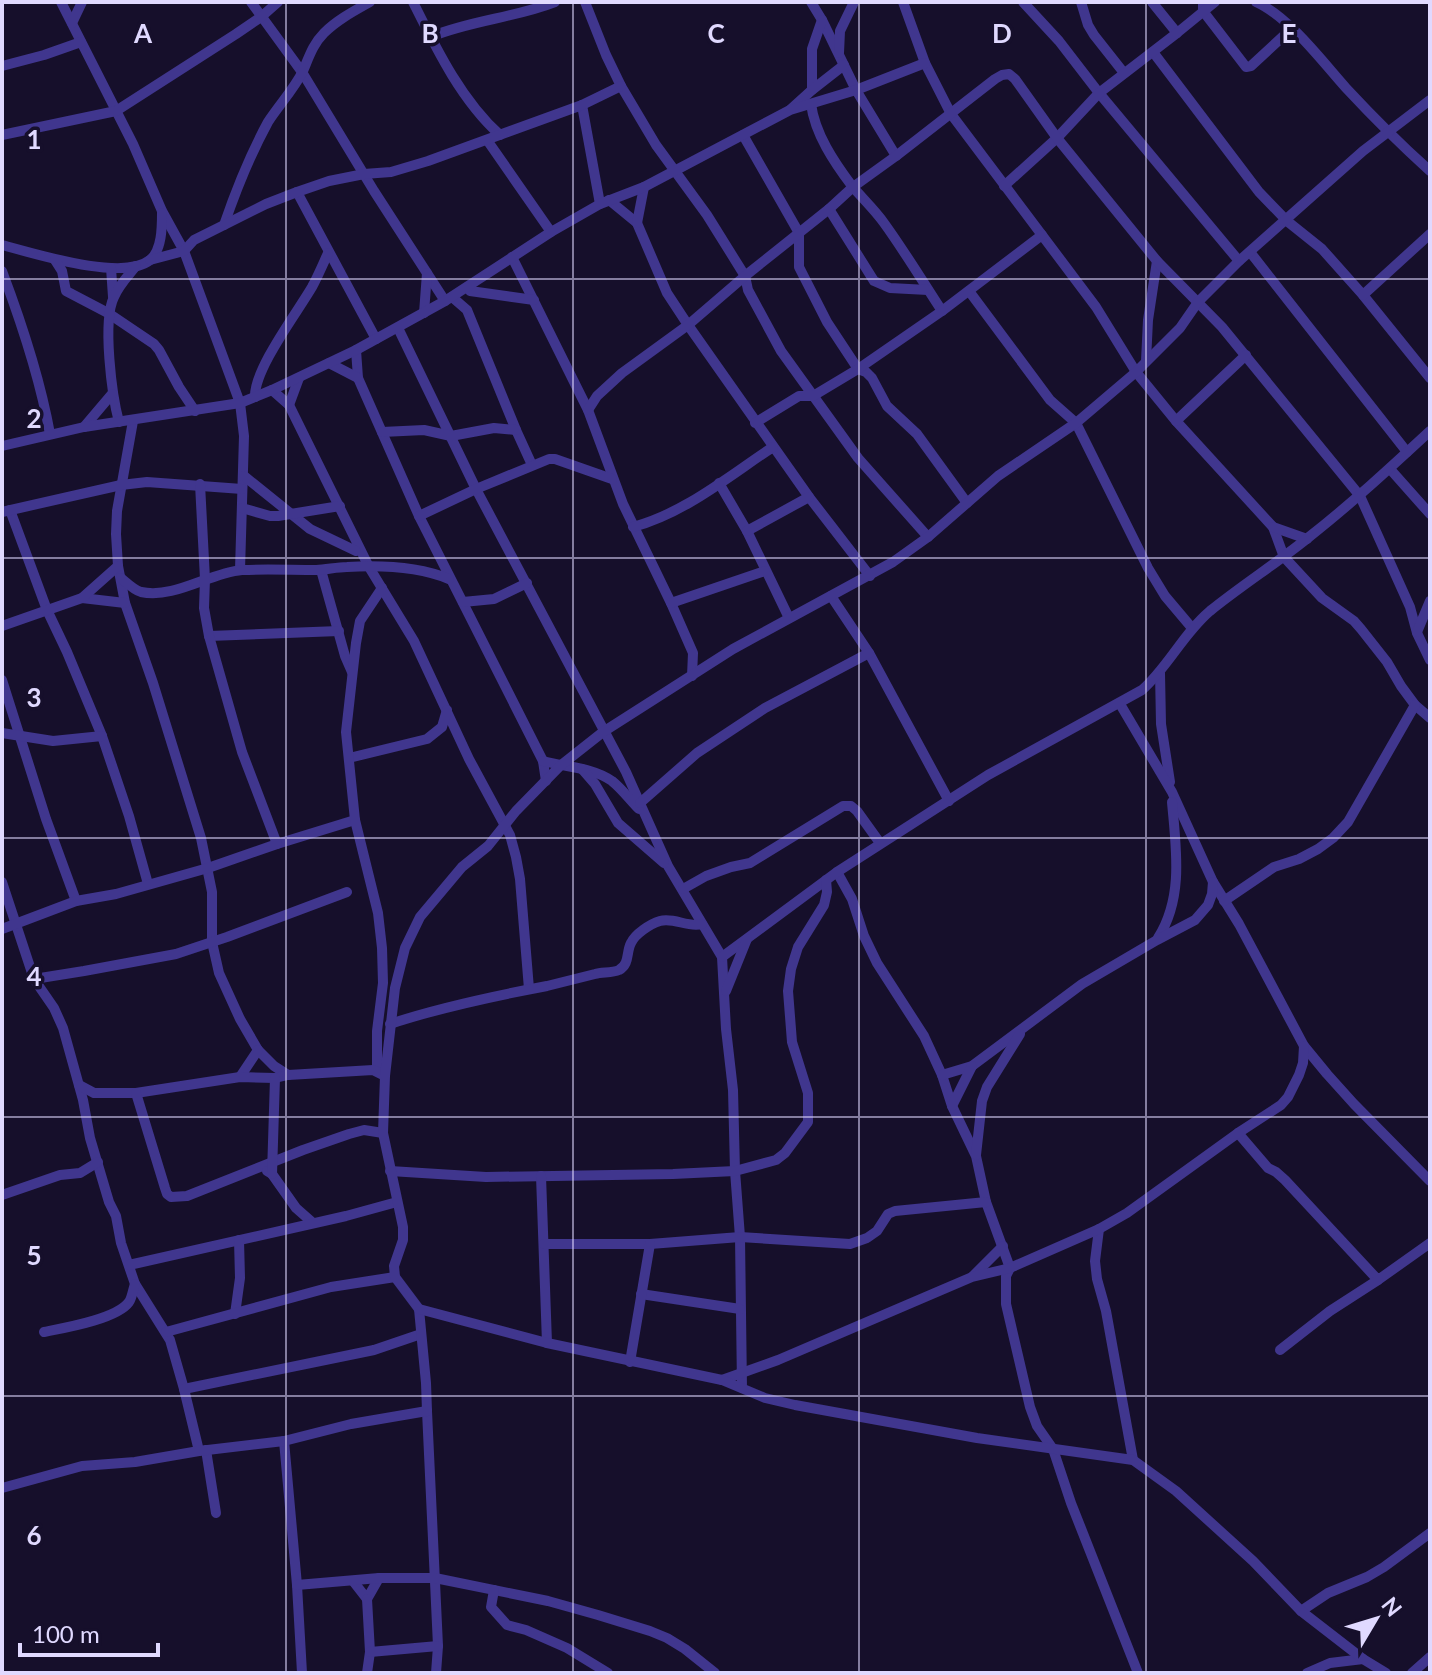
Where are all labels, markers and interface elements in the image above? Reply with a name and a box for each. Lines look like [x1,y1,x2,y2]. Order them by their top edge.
text: A [133,17,153,49]
text: B [421,17,439,49]
text: C [707,17,725,49]
text: D [992,17,1012,49]
text: E [1282,17,1296,49]
text: 1 [26,123,42,155]
text: 2 [26,402,42,434]
text: 3 [26,681,42,713]
text: 4 [26,960,42,992]
text: 5 [26,1239,42,1271]
text: 6 [26,1519,42,1551]
north arrow [1336,1579,1416,1659]
text: N [1376,1591,1408,1621]
scale bar [20,1607,158,1657]
text: 100 m [32,1619,100,1648]

